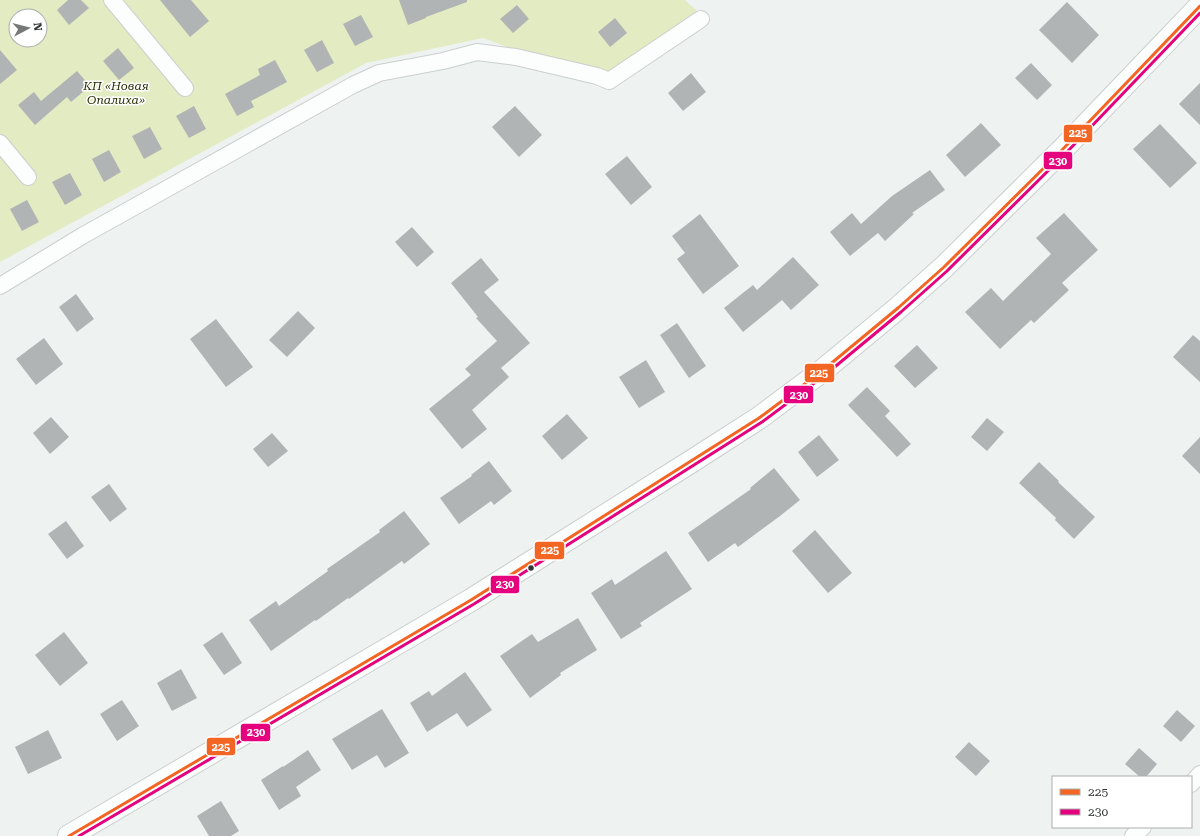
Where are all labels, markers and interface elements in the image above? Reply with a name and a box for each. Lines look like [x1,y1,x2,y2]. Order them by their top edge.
north arrow [8,8,48,48]
text: N [30,22,44,32]
park label: КП «Новая Опалиха» [82,79,149,107]
line badge: 225 [1063,124,1093,143]
text: 225 [1069,127,1087,140]
line badge: 230 [1043,151,1073,170]
text: 230 [1049,155,1067,168]
line badge: 225 [804,363,835,383]
text: 225 [810,367,828,380]
line badge: 230 [783,385,814,404]
text: 230 [790,389,808,402]
line badge: 225 [534,541,565,560]
text: 225 [541,544,559,557]
unlabelled marker [526,563,536,573]
line badge: 230 [490,575,520,594]
text: 230 [496,578,514,591]
line badge: 230 [240,723,271,742]
text: 230 [247,726,265,739]
line badge: 225 [206,737,236,756]
text: 225 [212,741,230,754]
legend [1052,776,1192,828]
text: 225 [1088,785,1108,799]
text: 230 [1088,805,1108,819]

